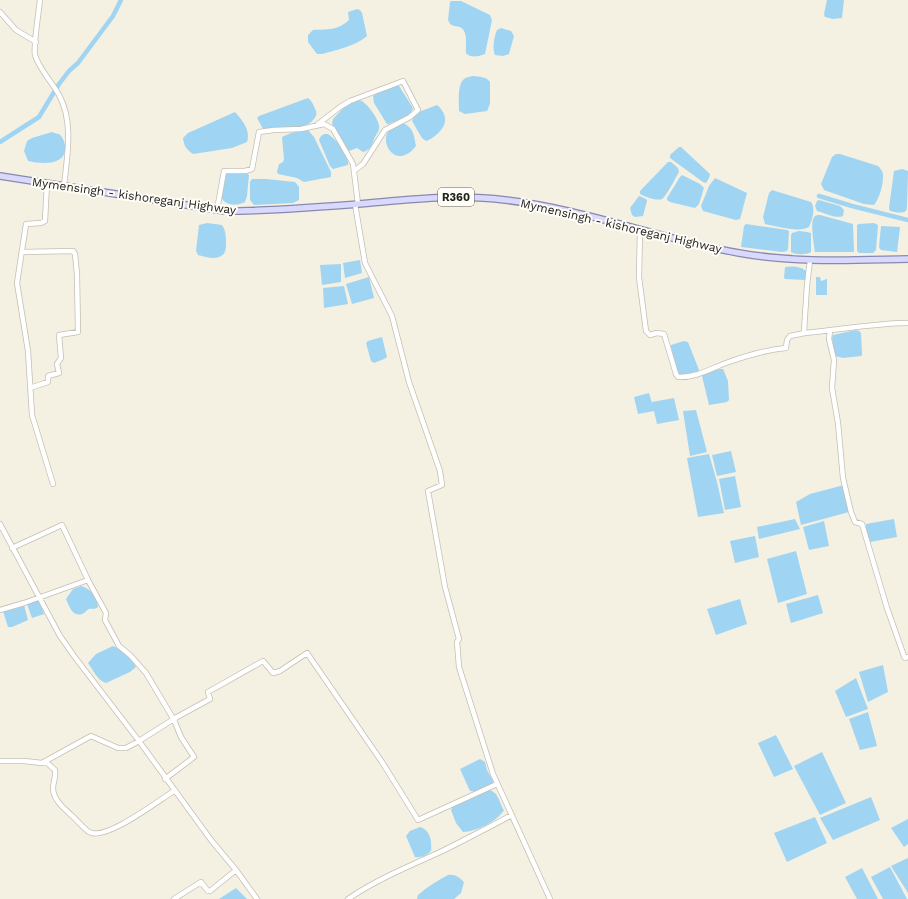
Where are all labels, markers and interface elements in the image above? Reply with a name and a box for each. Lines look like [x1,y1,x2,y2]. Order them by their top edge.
street label: Mymensingh - kishoreganj Highway [31,175,238,217]
road number: R360 [438,188,474,206]
street label: Mymensingh - kishoreganj Highway [519,196,724,256]

